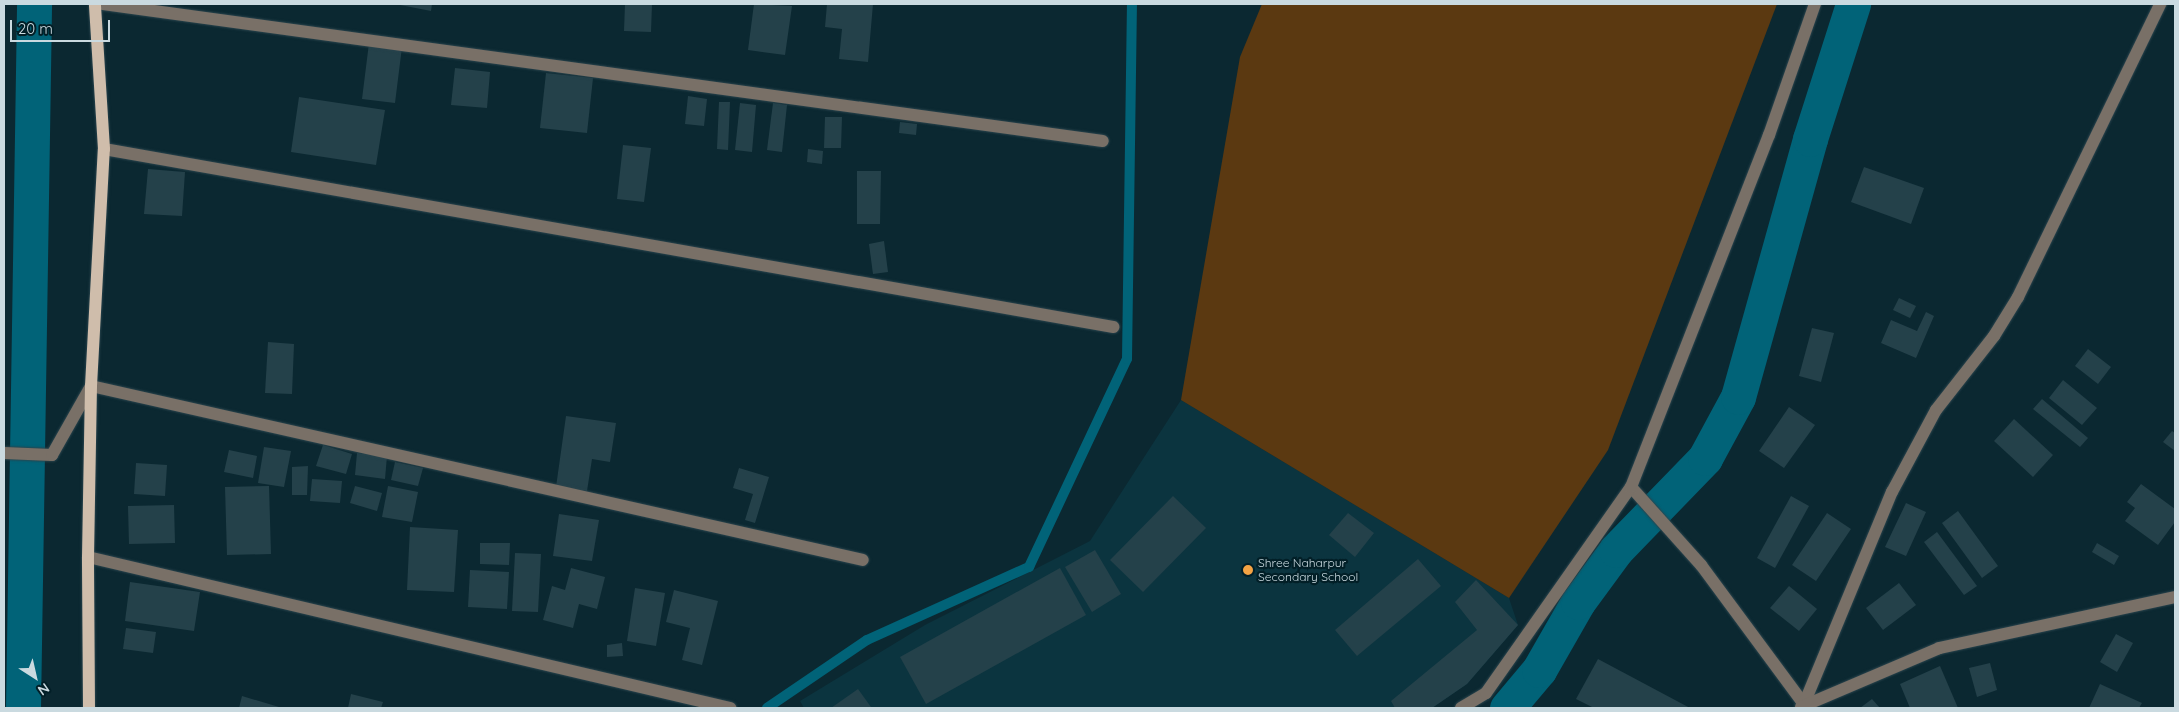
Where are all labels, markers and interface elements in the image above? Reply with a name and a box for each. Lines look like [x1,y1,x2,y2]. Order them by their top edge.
scale bar [12,10,112,42]
text: 20 m [18,19,53,38]
place label: Shree Naharpur Secondary School [1258,556,1358,584]
marker: Shree Naharpur Secondary School [1242,564,1254,576]
north arrow [10,652,60,702]
text: N [34,679,53,700]

